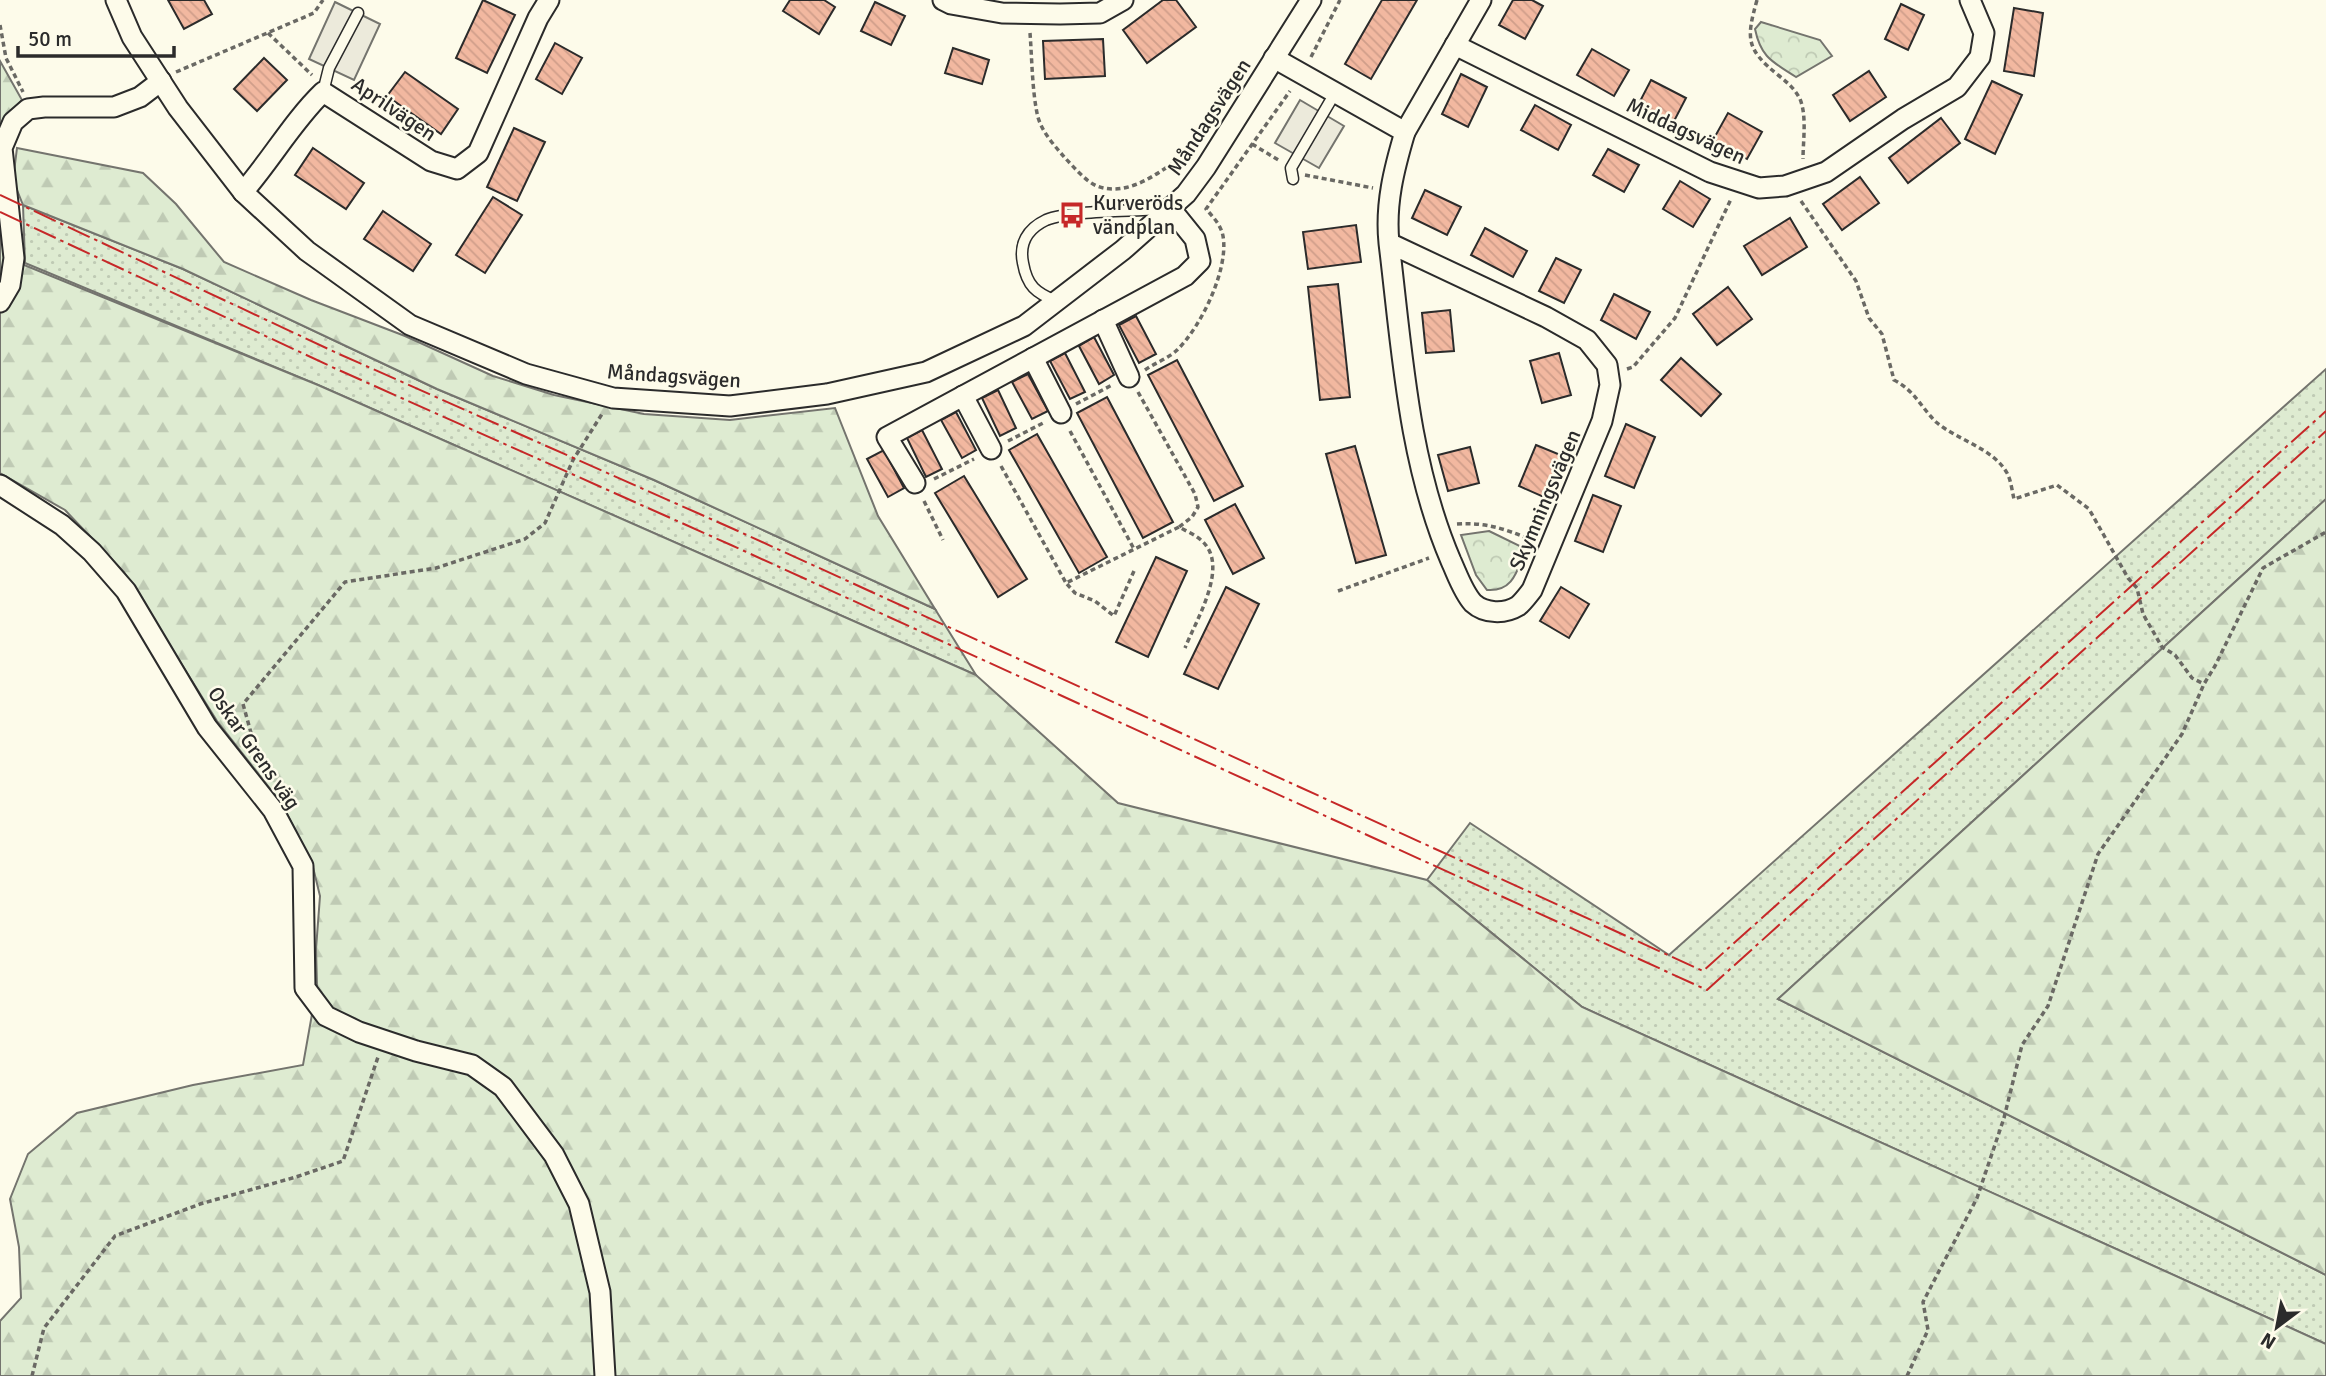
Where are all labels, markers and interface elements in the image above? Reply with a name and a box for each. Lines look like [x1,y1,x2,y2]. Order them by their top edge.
scale bar [18,14,173,58]
text: 50 m [28,26,72,52]
street label: Måndagsvägen [1162,54,1256,180]
street label: Aprilvägen [347,71,441,147]
street label: Middagsvägen [1622,92,1750,170]
place label: Kurveröds vändplan [1093,190,1183,240]
bus stop icon: Kurveröds vändplan [1057,200,1087,230]
street label: Måndagsvägen [606,358,742,394]
street label: Skymningsvägen [1504,426,1586,574]
street label: Oskar Grens väg [202,681,306,815]
north arrow [2242,1292,2312,1362]
text: N [2257,1327,2280,1354]

